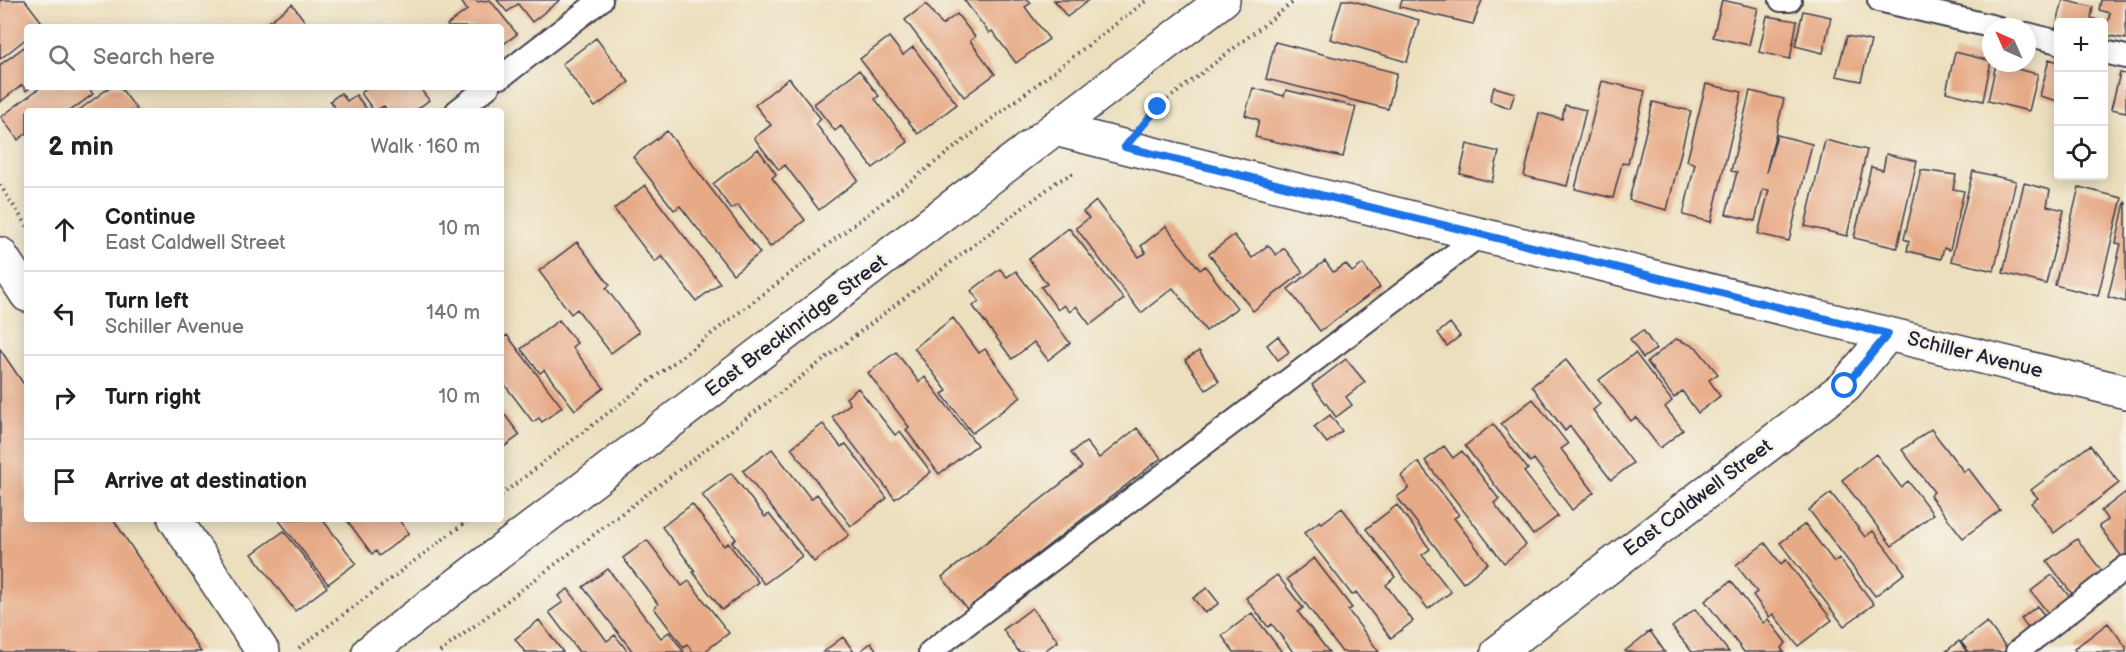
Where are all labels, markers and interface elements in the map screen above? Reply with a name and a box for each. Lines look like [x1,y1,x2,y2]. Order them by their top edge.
north arrow [1982,18,2036,72]
map controls [2054,18,2108,180]
button: + [2054,18,2108,72]
search box [24,24,504,90]
icon: search [45,41,78,74]
text: Search here [93,44,215,71]
button: − [2054,72,2108,126]
route end [1144,93,1170,119]
button: locate [2054,126,2108,180]
text: 2 min [48,132,114,163]
text: Walk · 160 m [371,135,480,159]
text: Continue [105,204,195,231]
icon: ahead [48,213,81,246]
text: 10 m [439,217,480,241]
text: East Caldwell Street [105,231,285,255]
street label: East Breckinridge Street [700,250,892,402]
text: Turn left [105,288,189,315]
icon: left [48,297,81,330]
text: 140 m [426,301,480,325]
text: Schiller Avenue [105,315,244,339]
street label: Schiller Avenue [1905,327,2045,383]
route start [1831,372,1857,398]
icon: right [48,381,81,414]
text: Turn right [105,384,201,411]
text: 10 m [439,385,480,409]
street label: East Caldwell Street [1619,434,1777,562]
icon: arrive [48,465,81,498]
text: Arrive at destination [105,468,307,495]

